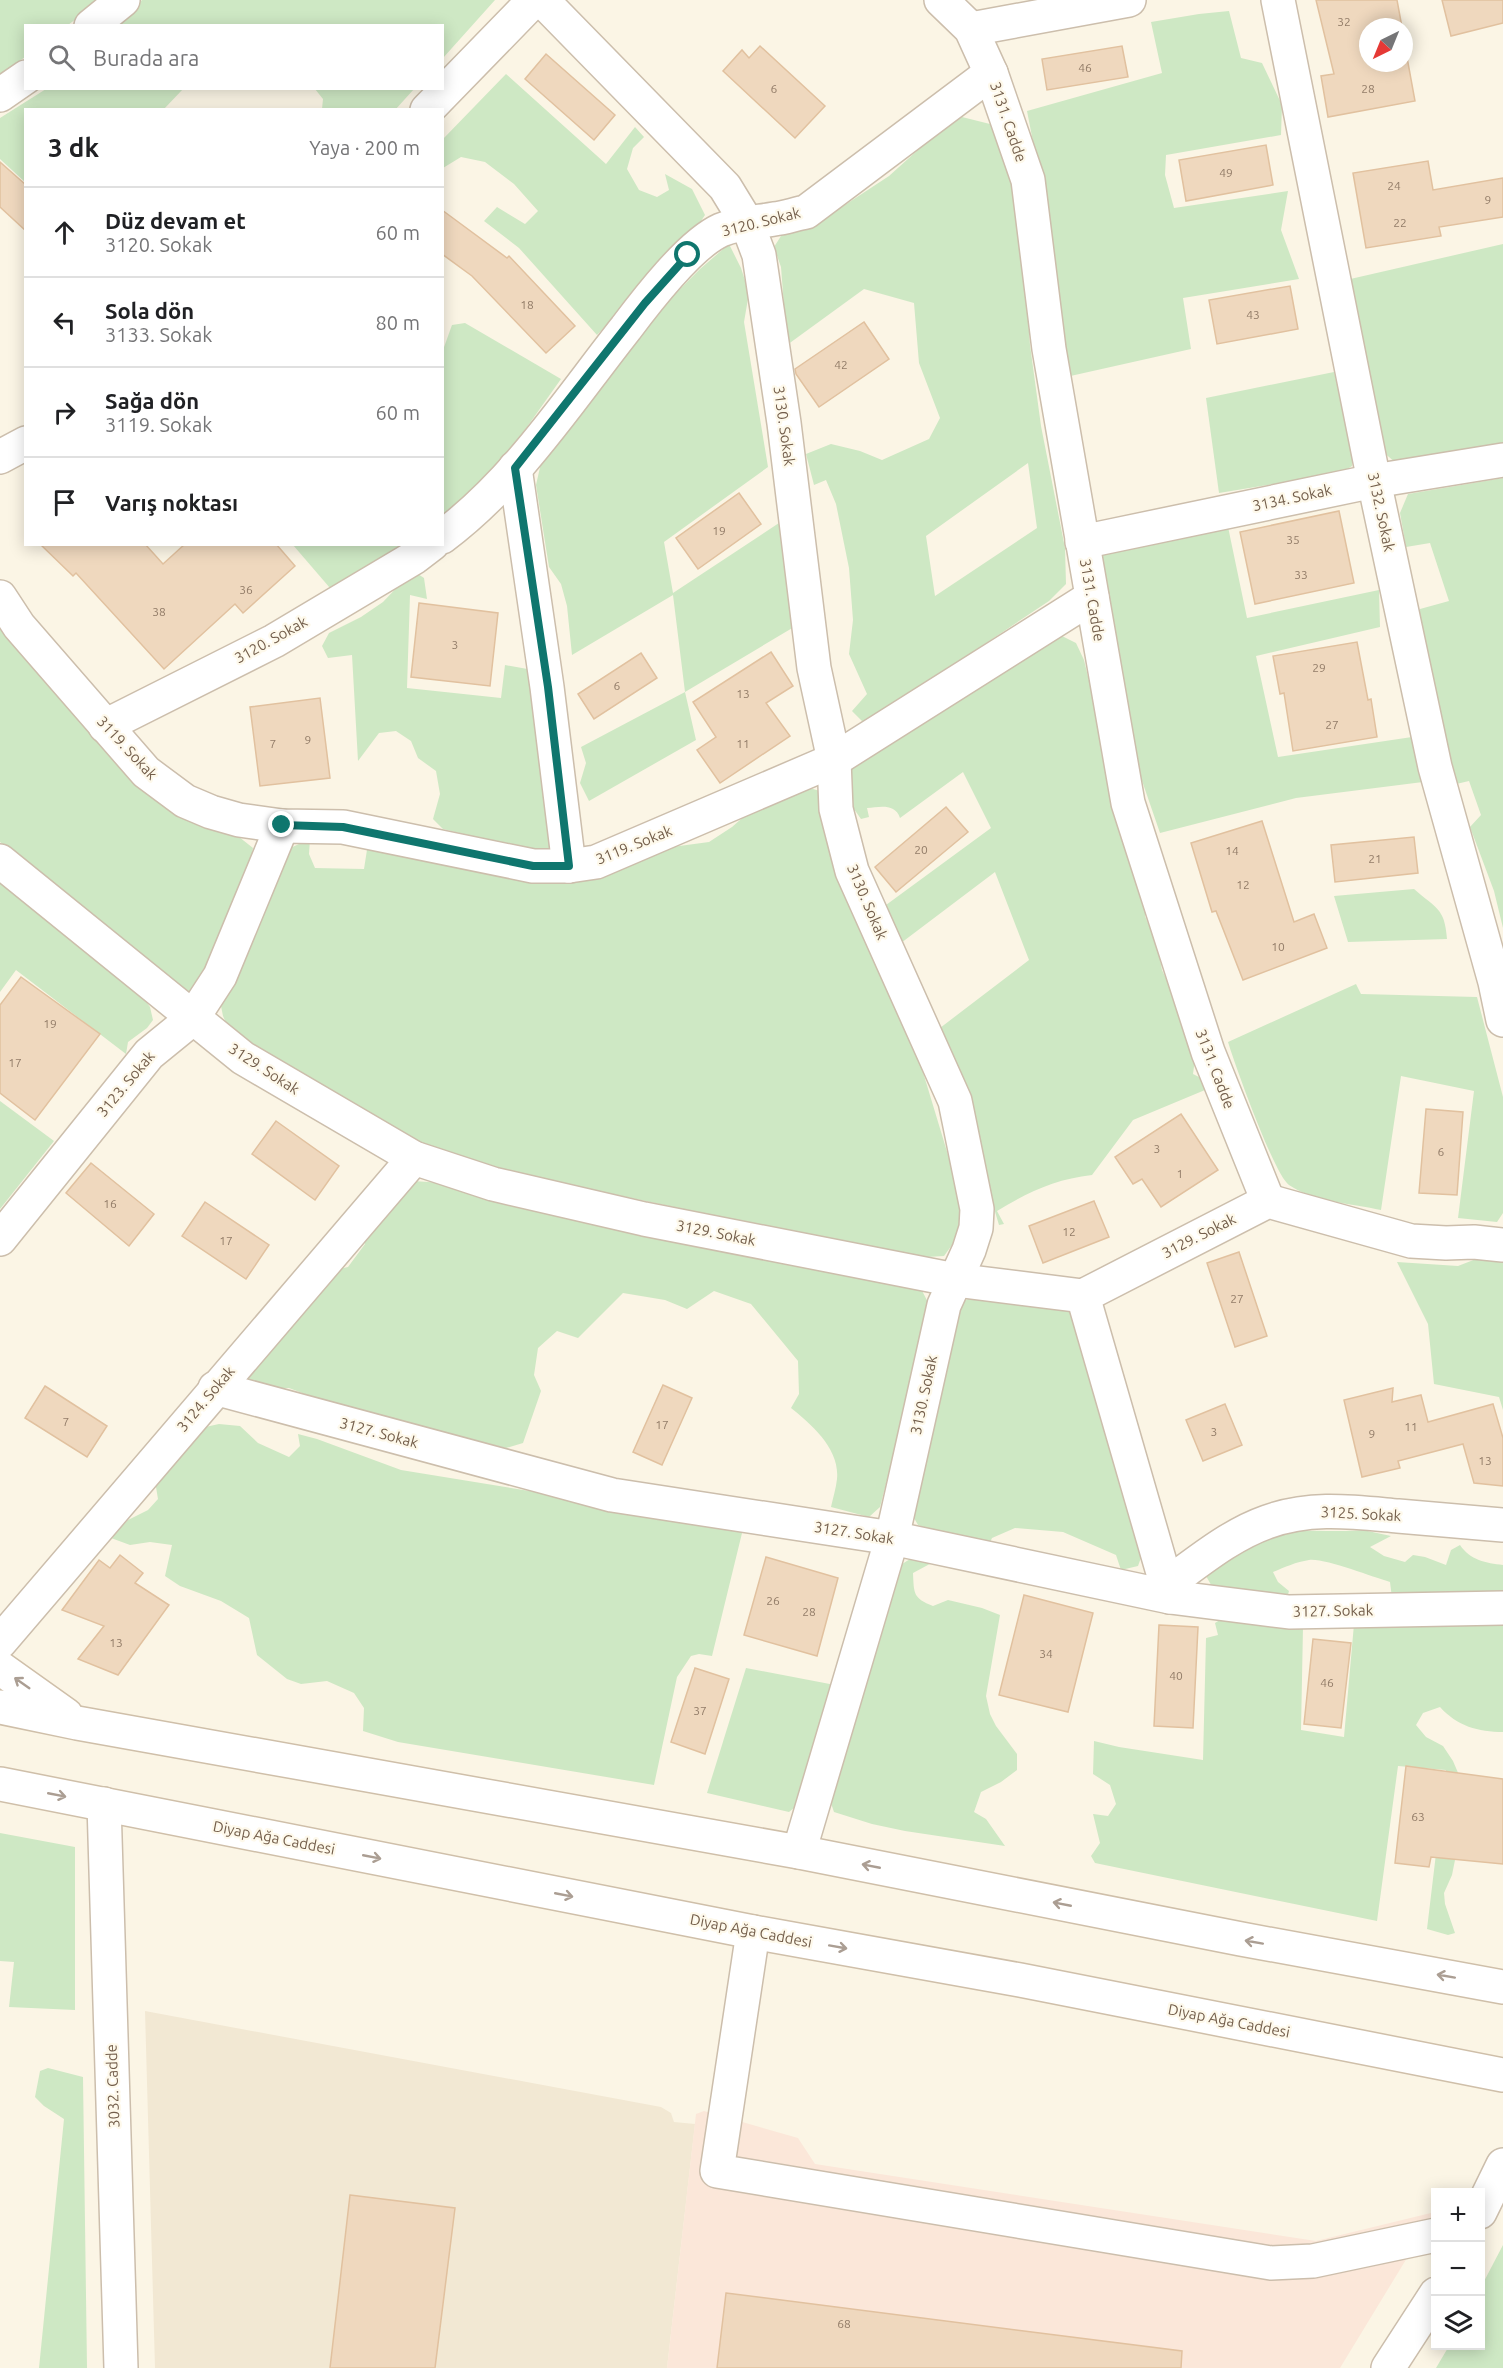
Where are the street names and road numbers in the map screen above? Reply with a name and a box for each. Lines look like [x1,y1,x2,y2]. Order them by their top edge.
street label: 3131. Cadde [987,79,1030,164]
street label: 3120. Sokak [720,203,802,239]
street label: 3130. Sokak [770,385,799,467]
street label: 3132. Sokak [1365,471,1398,553]
street label: 3134. Sokak [1251,481,1333,514]
street label: 3131. Cadde [1077,557,1108,643]
street label: 3120. Sokak [231,612,310,666]
street label: 3119. Sokak [94,712,161,783]
street label: 3119. Sokak [593,821,675,867]
street label: 3130. Sokak [844,861,891,943]
street label: 3131. Cadde [1193,1027,1238,1111]
street label: 3129. Sokak [226,1040,303,1098]
street label: 3123. Sokak [93,1047,158,1120]
street label: 3129. Sokak [1159,1210,1239,1261]
street label: 3129. Sokak [675,1216,758,1249]
street label: 3130. Sokak [907,1353,940,1436]
street label: 3124. Sokak [173,1362,238,1435]
street label: 3127. Sokak [338,1414,421,1451]
street label: 3125. Sokak [1320,1503,1402,1524]
street label: 3127. Sokak [813,1518,896,1547]
street label: 3127. Sokak [1293,1601,1374,1620]
street label: Diyap Ağa Caddesi [212,1817,336,1858]
street label: Diyap Ağa Caddesi [689,1910,813,1951]
street label: Diyap Ağa Caddesi [1167,2000,1291,2041]
street label: 3032. Cadde [103,2044,122,2128]

